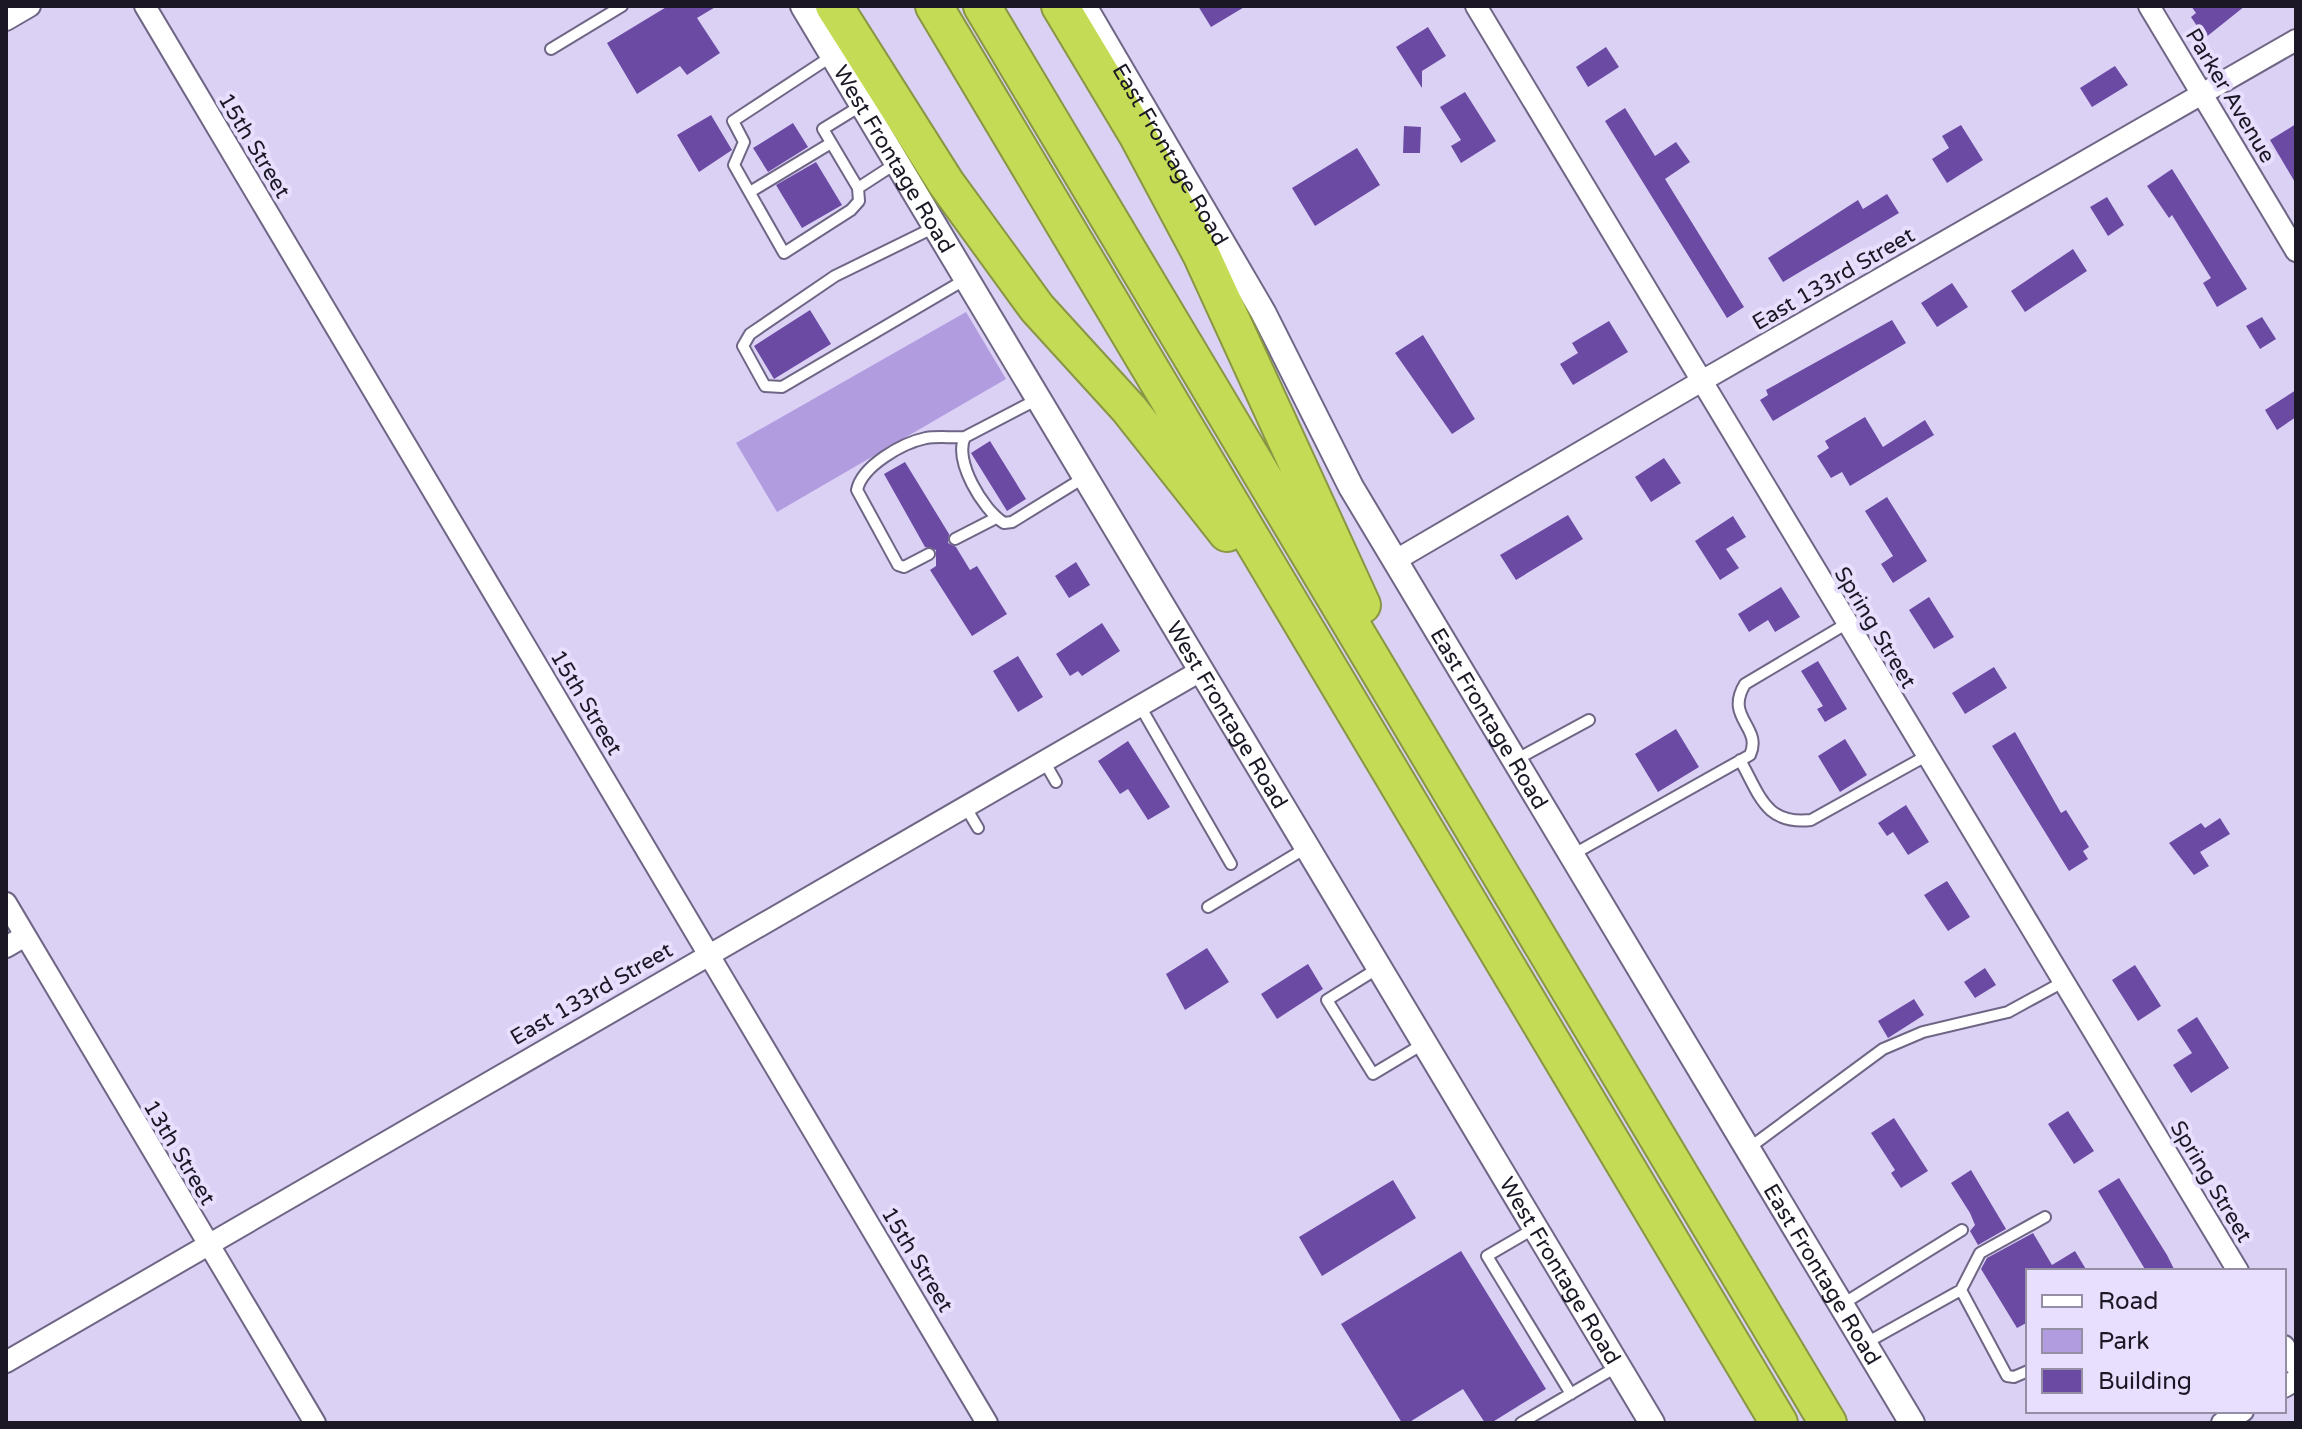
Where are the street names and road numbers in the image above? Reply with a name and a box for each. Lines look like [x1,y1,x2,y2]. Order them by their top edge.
street label: Parker Avenue [2180,24,2280,167]
street label: East Frontage Road [1107,59,1233,251]
street label: West Frontage Road [827,61,960,258]
street label: 15th Street [213,88,296,203]
street label: East 133rd Street [1748,222,1919,336]
street label: Spring Street [1829,562,1922,693]
street label: West Frontage Road [1161,617,1293,814]
street label: East Frontage Road [1425,624,1553,814]
street label: 15th Street [545,645,628,760]
street label: East 133rd Street [506,937,677,1051]
street label: 13th Street [138,1095,221,1210]
street label: Spring Street [2165,1116,2258,1247]
street label: West Frontage Road [1494,1172,1626,1369]
street label: East Frontage Road [1758,1179,1886,1370]
street label: 15th Street [876,1202,959,1317]

